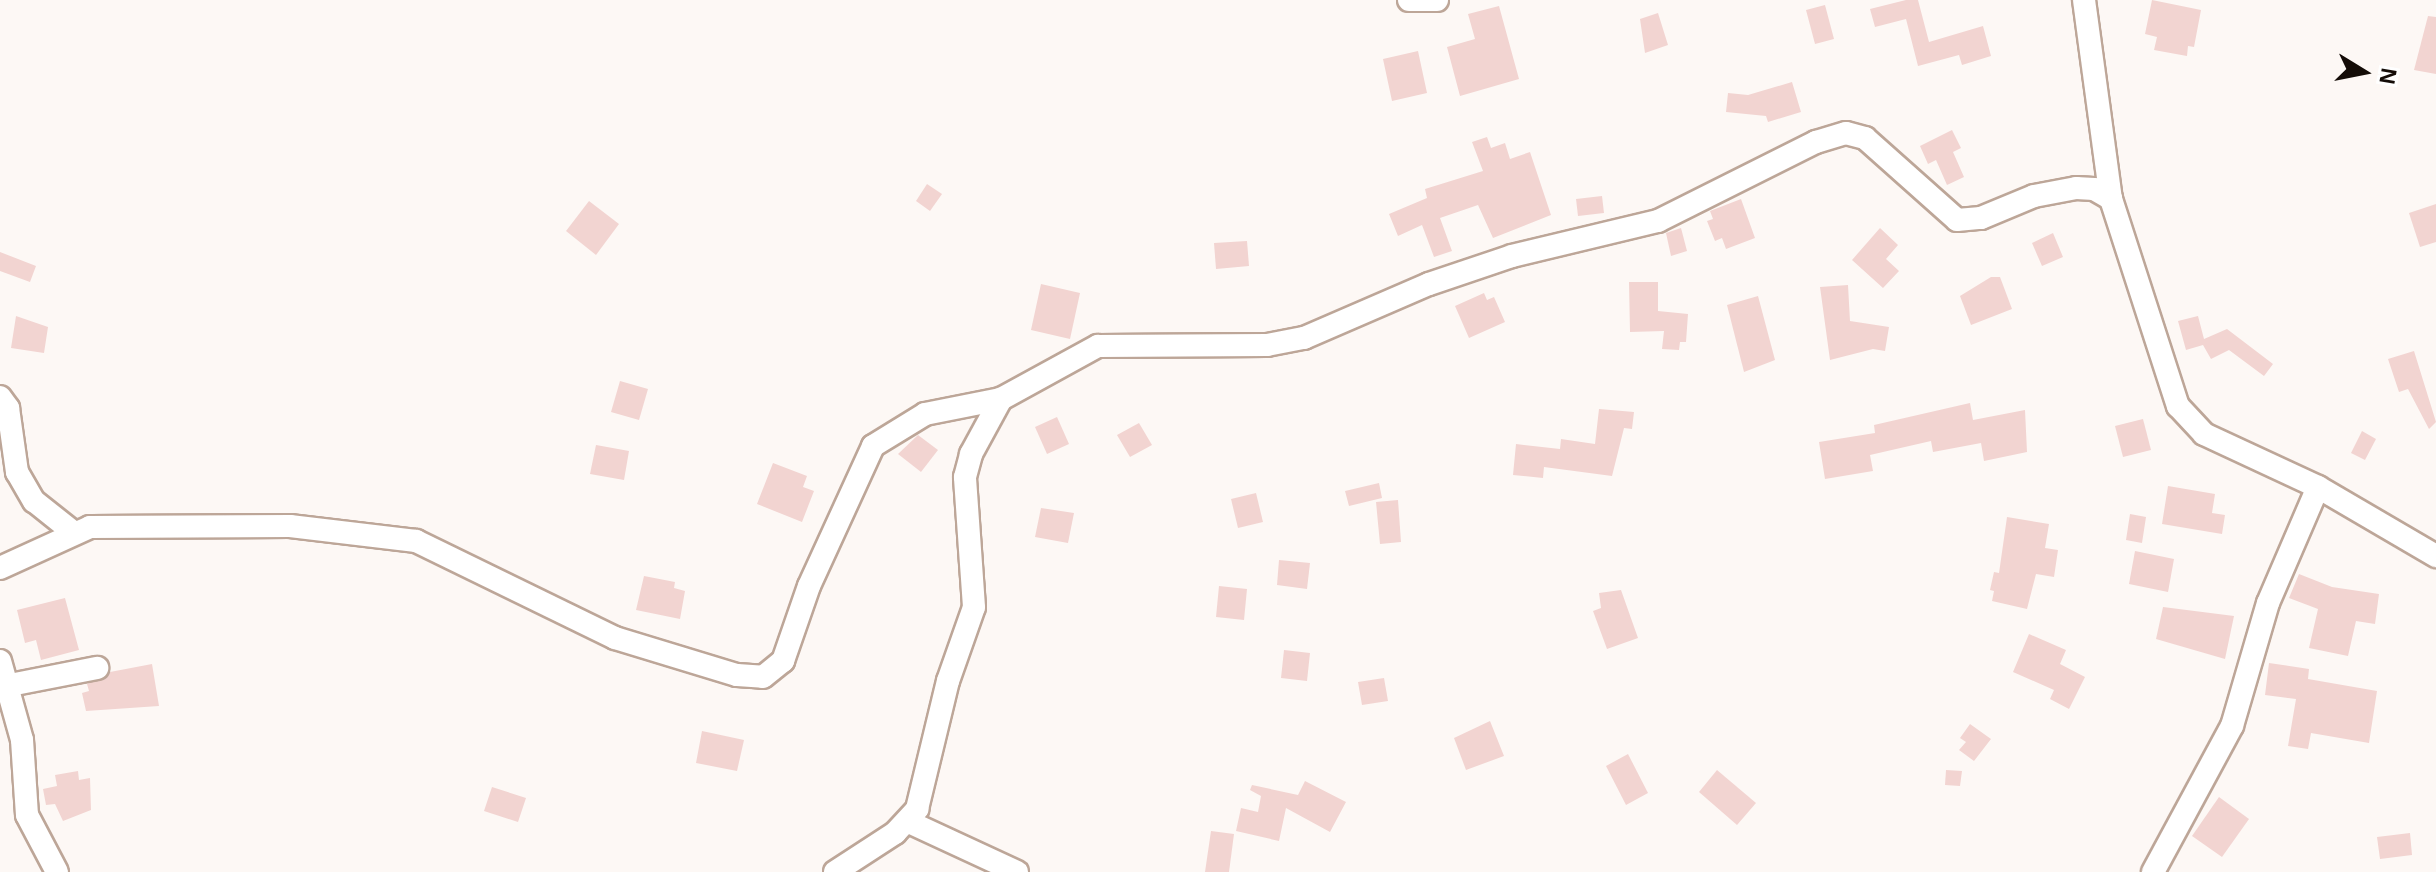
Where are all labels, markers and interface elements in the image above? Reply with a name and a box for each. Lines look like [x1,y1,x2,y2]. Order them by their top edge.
north arrow [2324,32,2404,112]
text: N [2374,66,2402,86]

